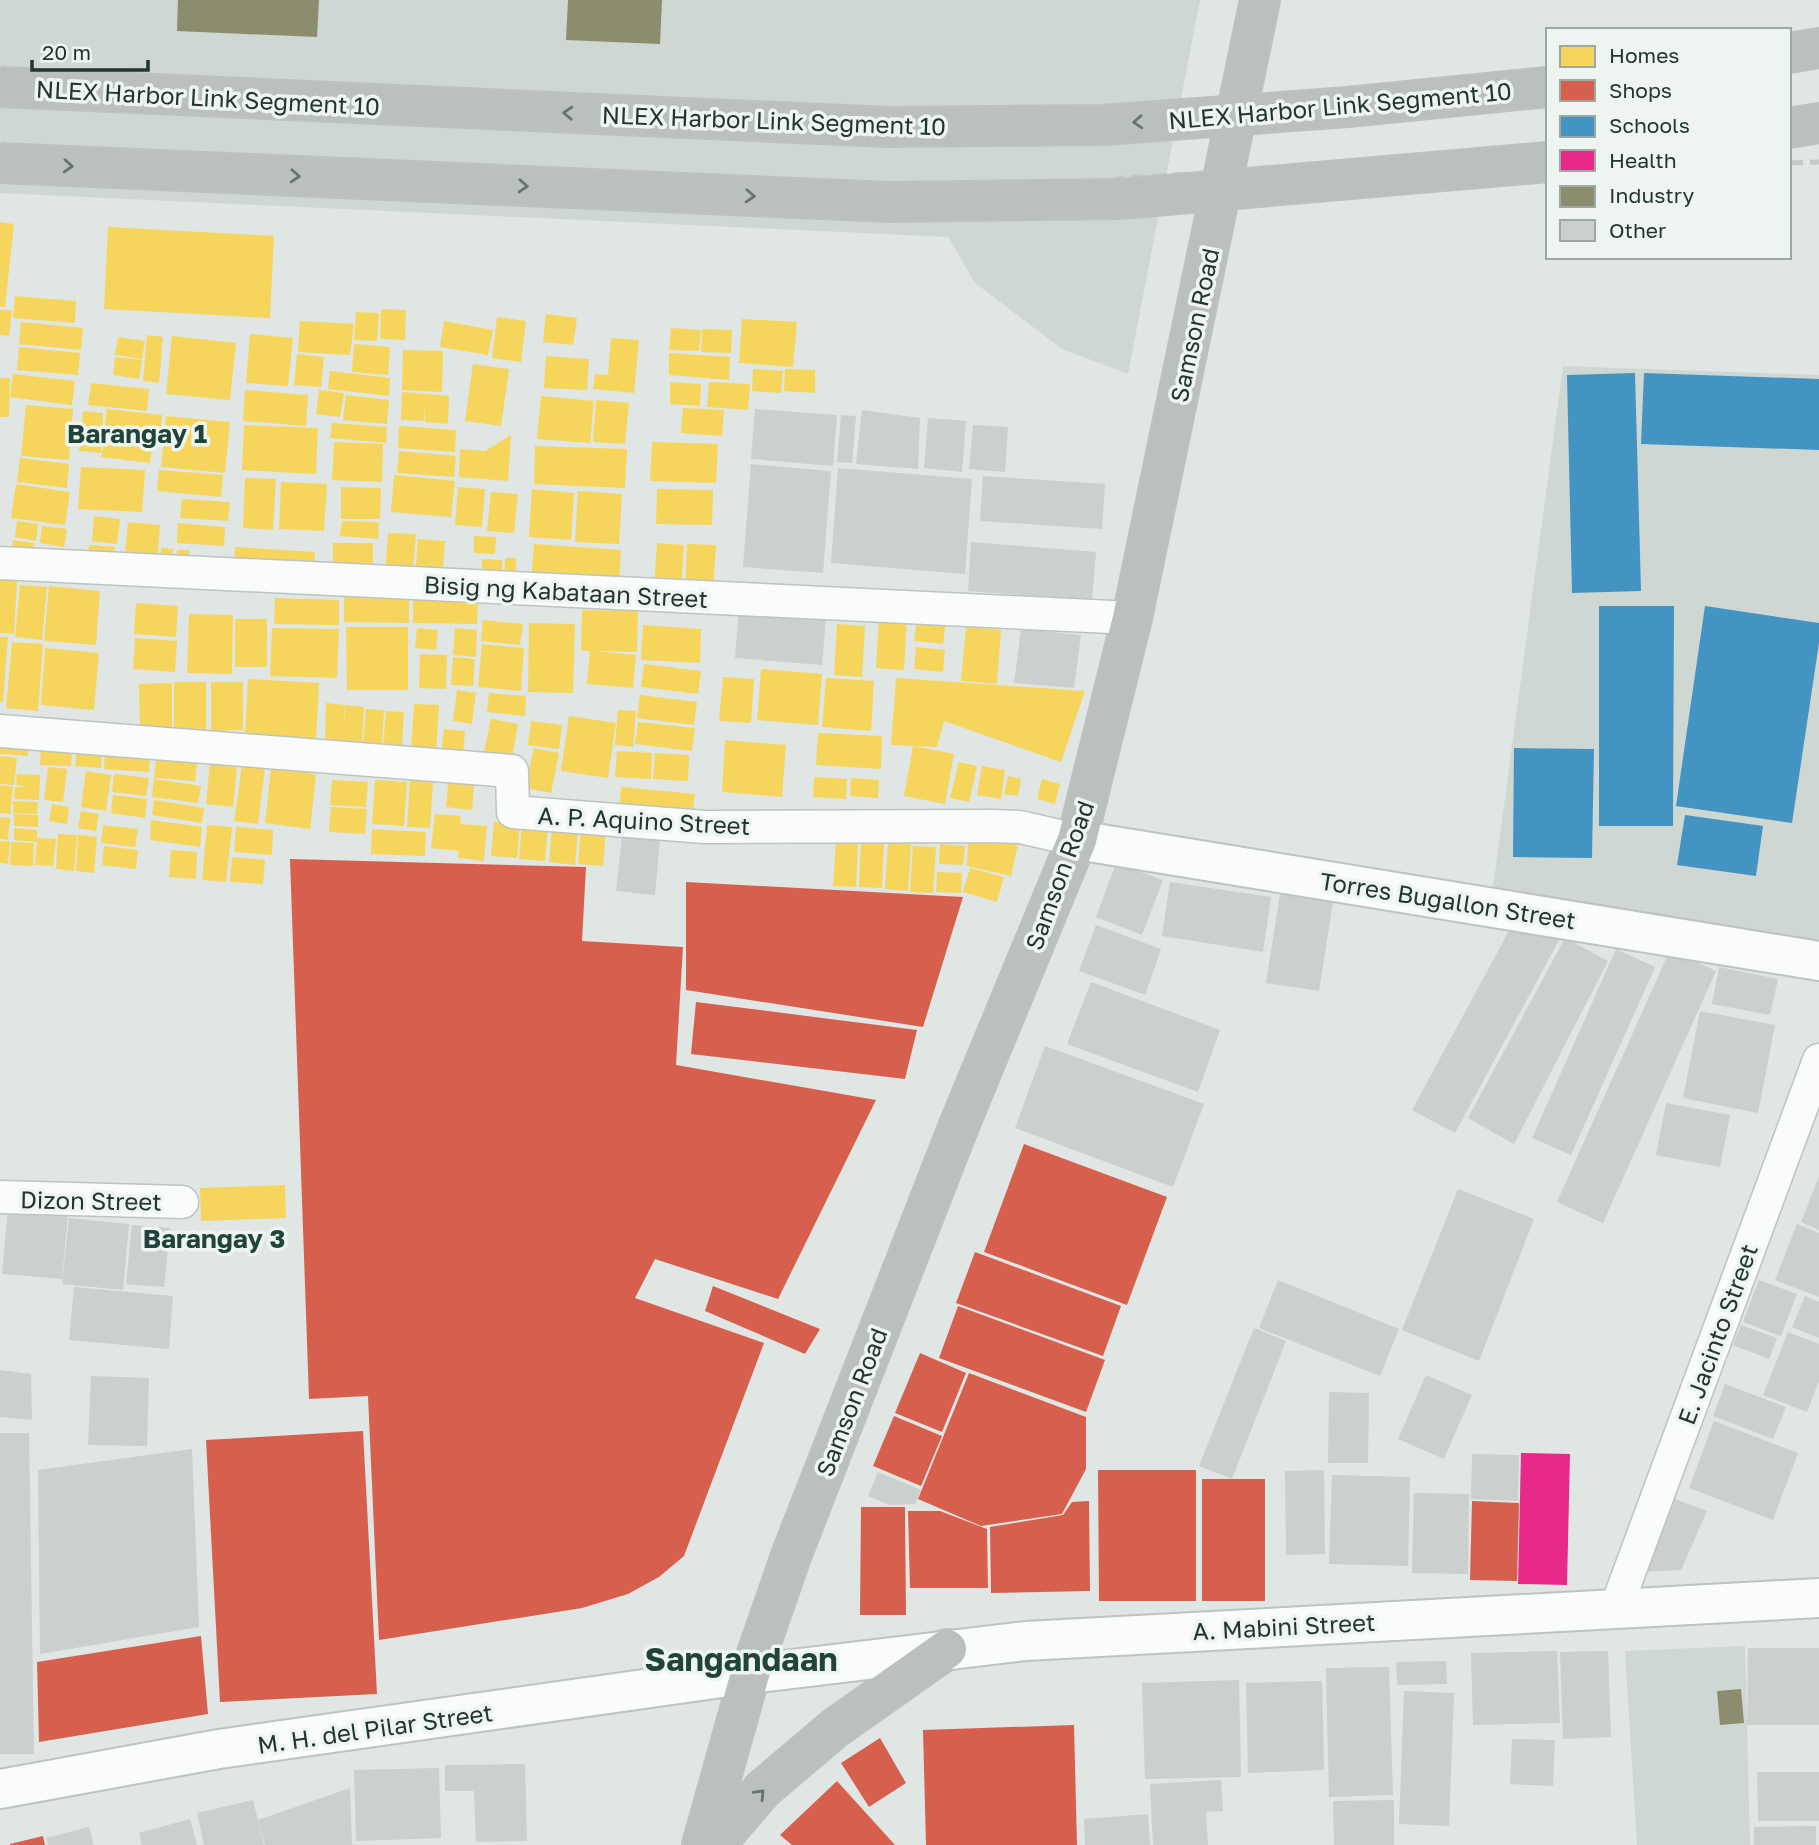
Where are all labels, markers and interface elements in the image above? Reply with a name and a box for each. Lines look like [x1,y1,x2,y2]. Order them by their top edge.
scale bar [32,28,147,72]
legend [1546,28,1791,259]
text: 20 m [42,39,91,65]
text: Homes [1609,42,1679,68]
street label: NLEX Harbor Link Segment 10 [35,74,381,120]
street label: NLEX Harbor Link Segment 10 [1167,76,1513,134]
text: Shops [1609,77,1672,103]
street label: NLEX Harbor Link Segment 10 [601,99,947,141]
one-way arrow [562,105,573,120]
text: Schools [1609,112,1690,138]
one-way arrow [1132,114,1143,129]
text: Health [1609,147,1677,173]
one-way arrow [63,159,74,174]
one-way arrow [290,169,301,184]
one-way arrow [518,179,529,194]
text: Industry [1609,182,1694,208]
one-way arrow [745,189,756,204]
text: Other [1609,217,1666,243]
street label: Samson Road [1164,245,1224,405]
district label: Barangay 1 [67,418,207,449]
street label: Bisig ng Kabataan Street [423,569,709,613]
street label: Samson Road [1019,796,1099,954]
street label: A. P. Aquino Street [537,800,751,840]
street label: Torres Bugallon Street [1318,865,1578,935]
street label: Dizon Street [20,1184,162,1216]
district label: Barangay 3 [143,1223,285,1254]
street label: E. Jacinto Street [1671,1240,1763,1428]
street label: Samson Road [809,1324,893,1480]
street label: A. Mabini Street [1192,1607,1376,1645]
district label: Sangandaan [644,1640,838,1678]
street label: M. H. del Pilar Street [255,1697,495,1759]
one-way arrow [751,1789,764,1802]

